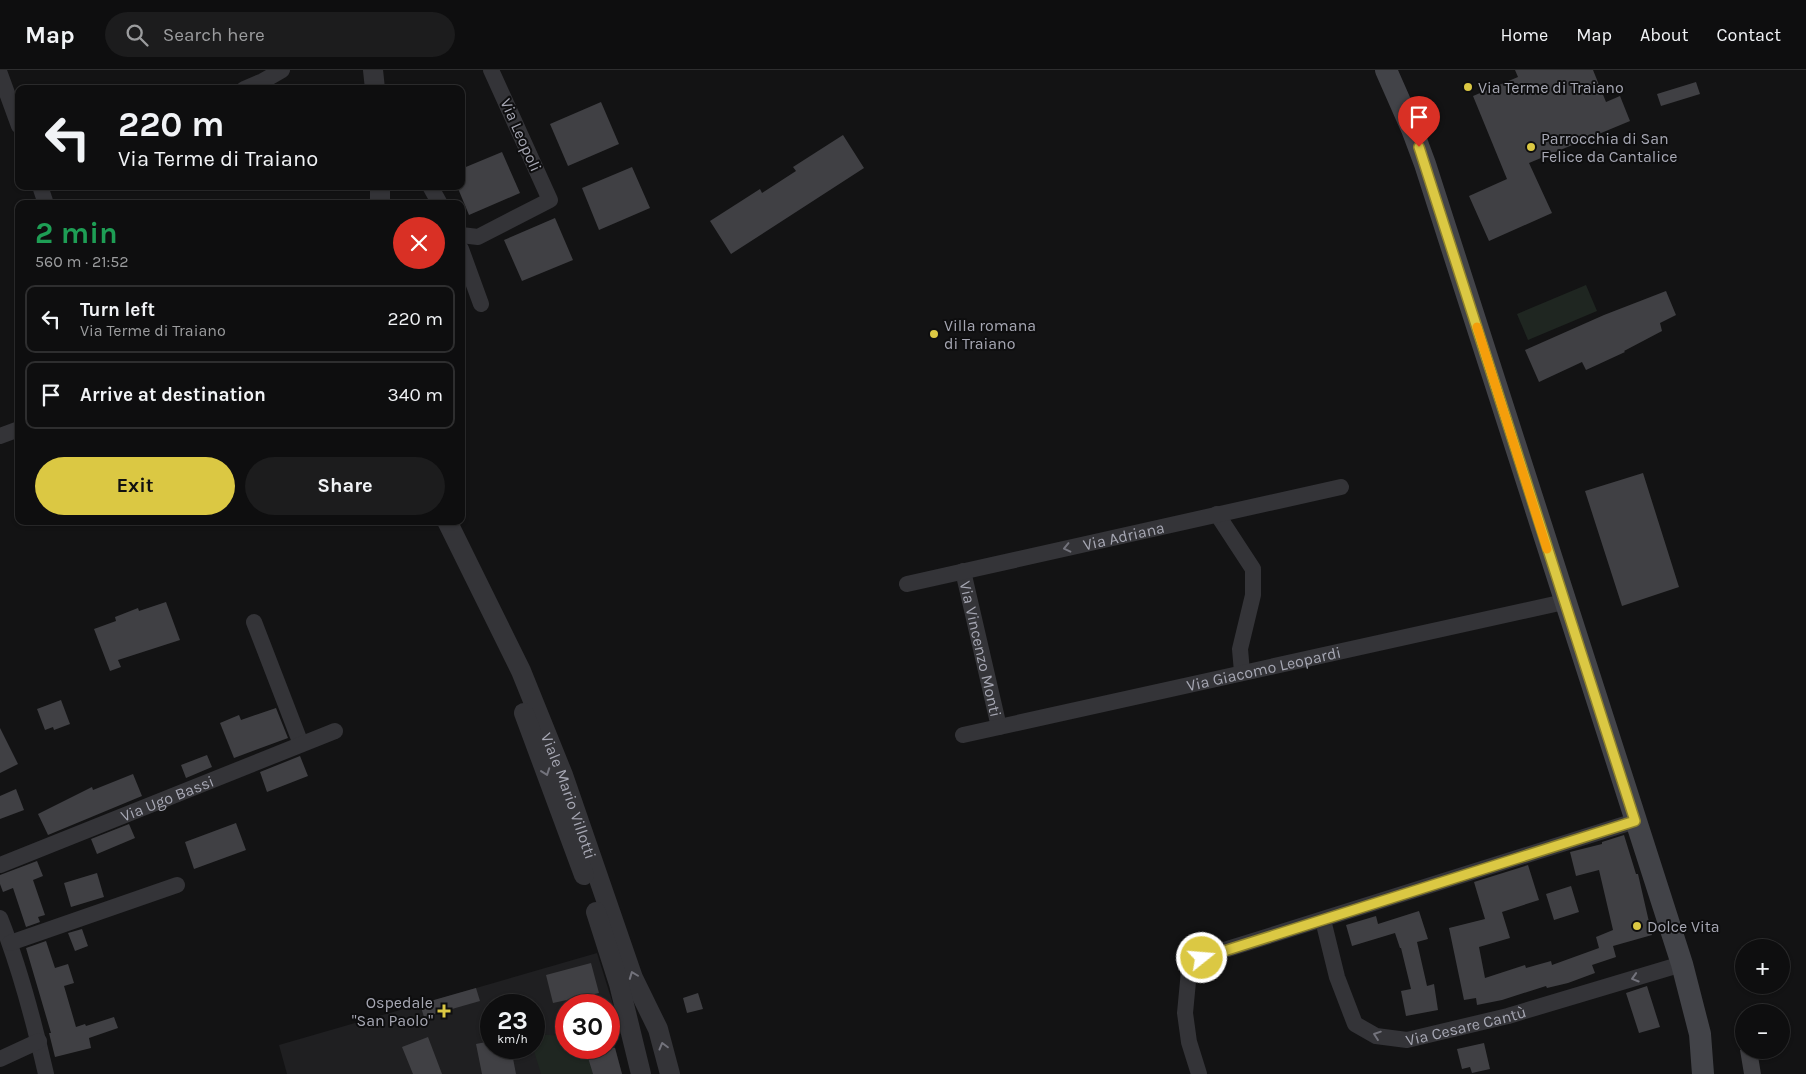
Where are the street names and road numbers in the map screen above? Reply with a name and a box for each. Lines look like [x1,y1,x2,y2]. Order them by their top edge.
street label: Via Leopoli [496,95,546,175]
street label: Via Adriana [1081,517,1166,554]
street label: Via Vincenzo Monti [956,579,1006,719]
street label: Via Giacomo Leopardi [1185,642,1343,695]
street label: Viale Mario Villotti [537,730,601,861]
street label: Via Ugo Bassi [118,771,217,825]
street label: Via Cesare Cantù [1404,1002,1528,1050]

